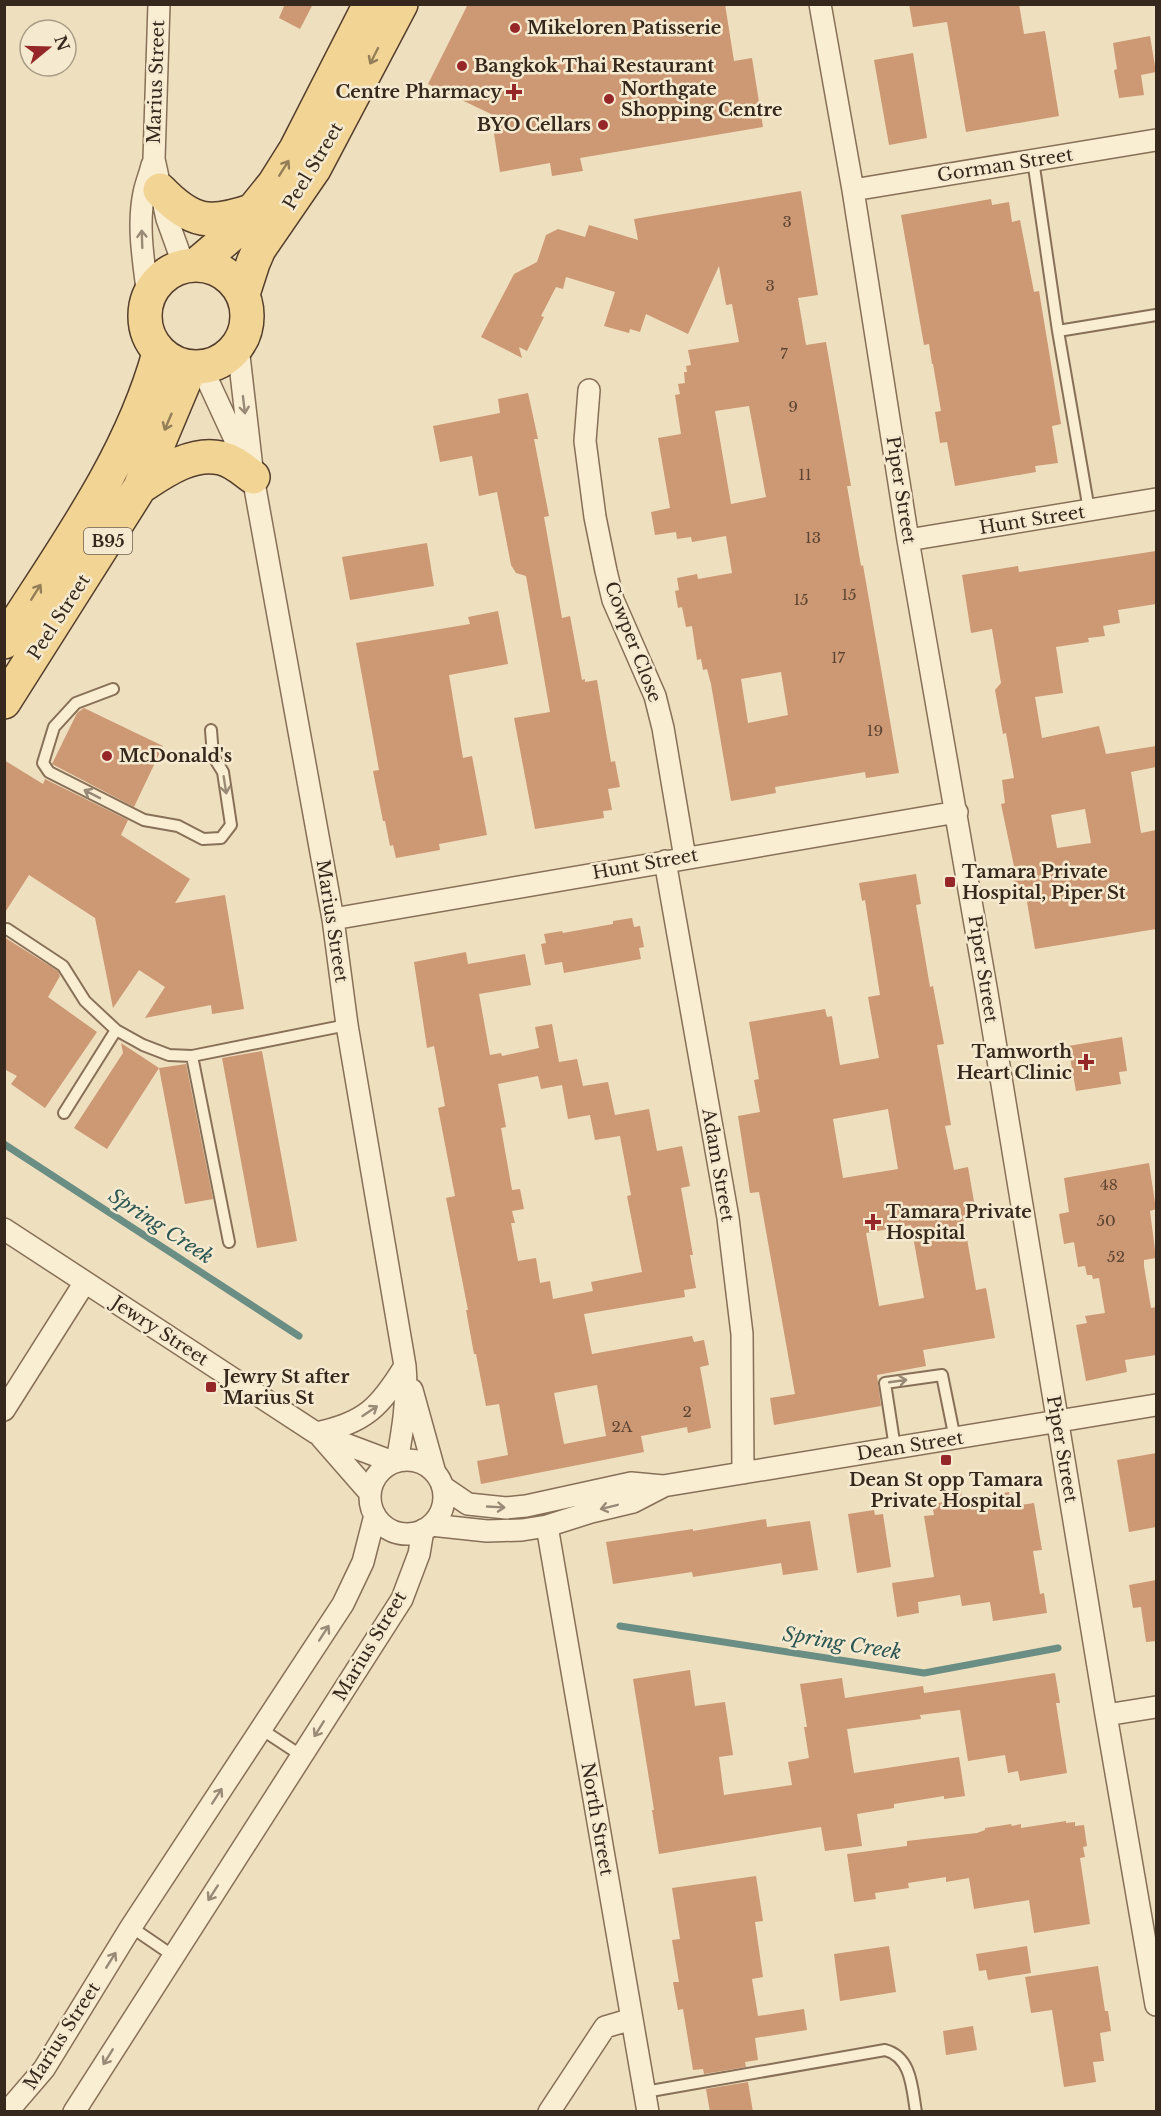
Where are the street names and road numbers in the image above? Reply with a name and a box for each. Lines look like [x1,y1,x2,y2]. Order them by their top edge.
street label: Marius Street [143,20,169,144]
street label: Peel Street [278,118,348,214]
street label: Gorman Street [936,143,1075,187]
street label: Piper Street [882,435,920,545]
street label: Hunt Street [977,501,1087,539]
road number: B95 [84,528,132,554]
street label: Peel Street [23,570,95,664]
street label: Cowper Close [600,579,666,705]
street label: Hunt Street [590,844,700,884]
street label: Marius Street [311,858,353,984]
street label: Piper Street [964,914,1002,1024]
street label: Adam Street [697,1106,739,1223]
street label: Jewry Street [106,1290,213,1371]
street label: Piper Street [1042,1394,1082,1505]
street label: Dean Street [855,1427,965,1465]
street label: Marius Street [329,1587,411,1705]
street label: North Street [576,1761,618,1877]
street label: Marius Street [19,1978,105,2094]

